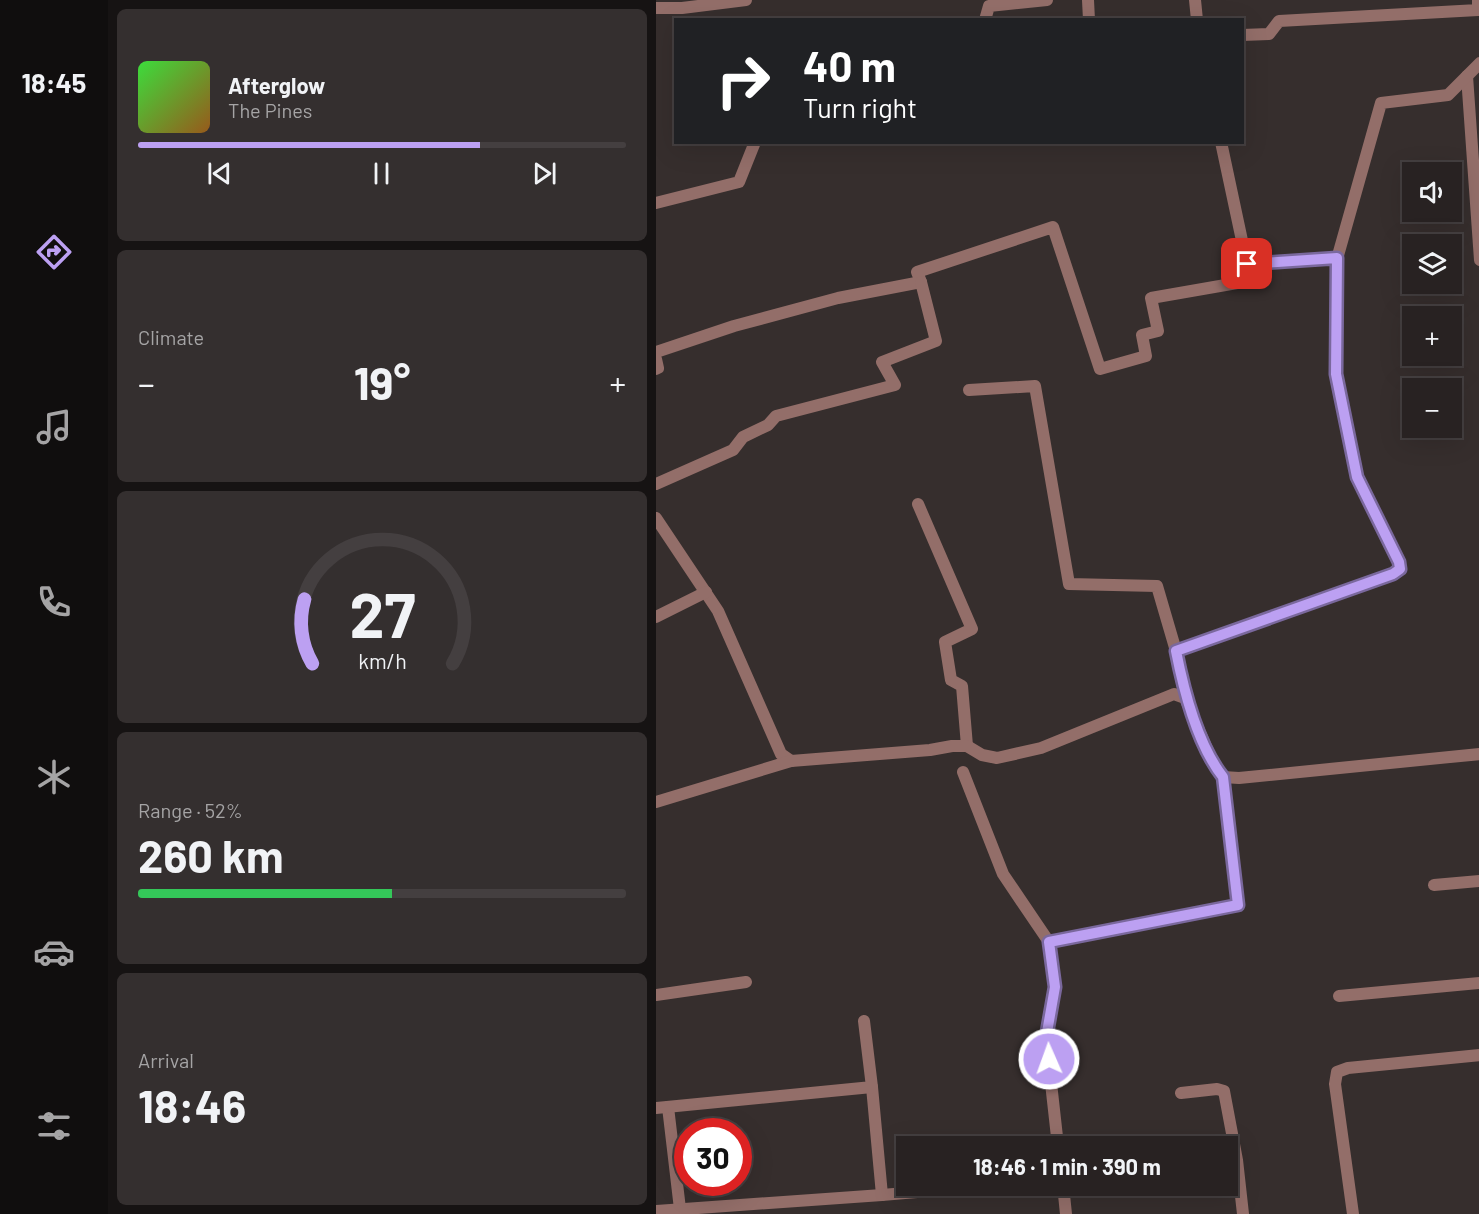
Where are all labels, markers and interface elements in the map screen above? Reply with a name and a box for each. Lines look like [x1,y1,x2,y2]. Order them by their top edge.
text: 40 m [803,40,896,90]
icon: right [704,42,782,120]
text: 18:45 [22,66,86,98]
text: Afterglow [228,72,325,98]
text: Turn right [803,91,917,123]
text: The Pines [228,98,312,122]
icon: previous [203,157,236,190]
icon: pause [365,157,398,190]
icon: next [528,157,561,190]
map controls [1402,162,1462,438]
button: sound [1402,162,1462,222]
icon: directions [33,231,75,273]
button: layers [1402,234,1462,294]
pin [1221,238,1272,289]
icon: arrive [1230,247,1263,280]
button: + [1402,306,1462,366]
text: Climate [138,325,204,349]
text: 19° [354,355,410,409]
text: − [138,363,155,403]
text: + [610,363,626,403]
button: − [1402,378,1462,438]
icon: music [33,406,75,448]
text: 27 [349,576,415,650]
icon: phone [33,581,75,623]
text: km/h [358,648,406,673]
icon: climate [33,756,75,798]
text: Range · 52% [138,798,243,822]
text: 260 km [138,828,284,882]
icon: car [33,931,75,973]
position arrow [1017,1027,1081,1091]
text: Arrival [138,1048,194,1072]
text: 18:46 [138,1078,246,1132]
icon: filters [33,1105,75,1147]
speed limit sign: 30 [674,1118,752,1196]
text: 18:46 · 1 min · 390 m [973,1153,1161,1179]

